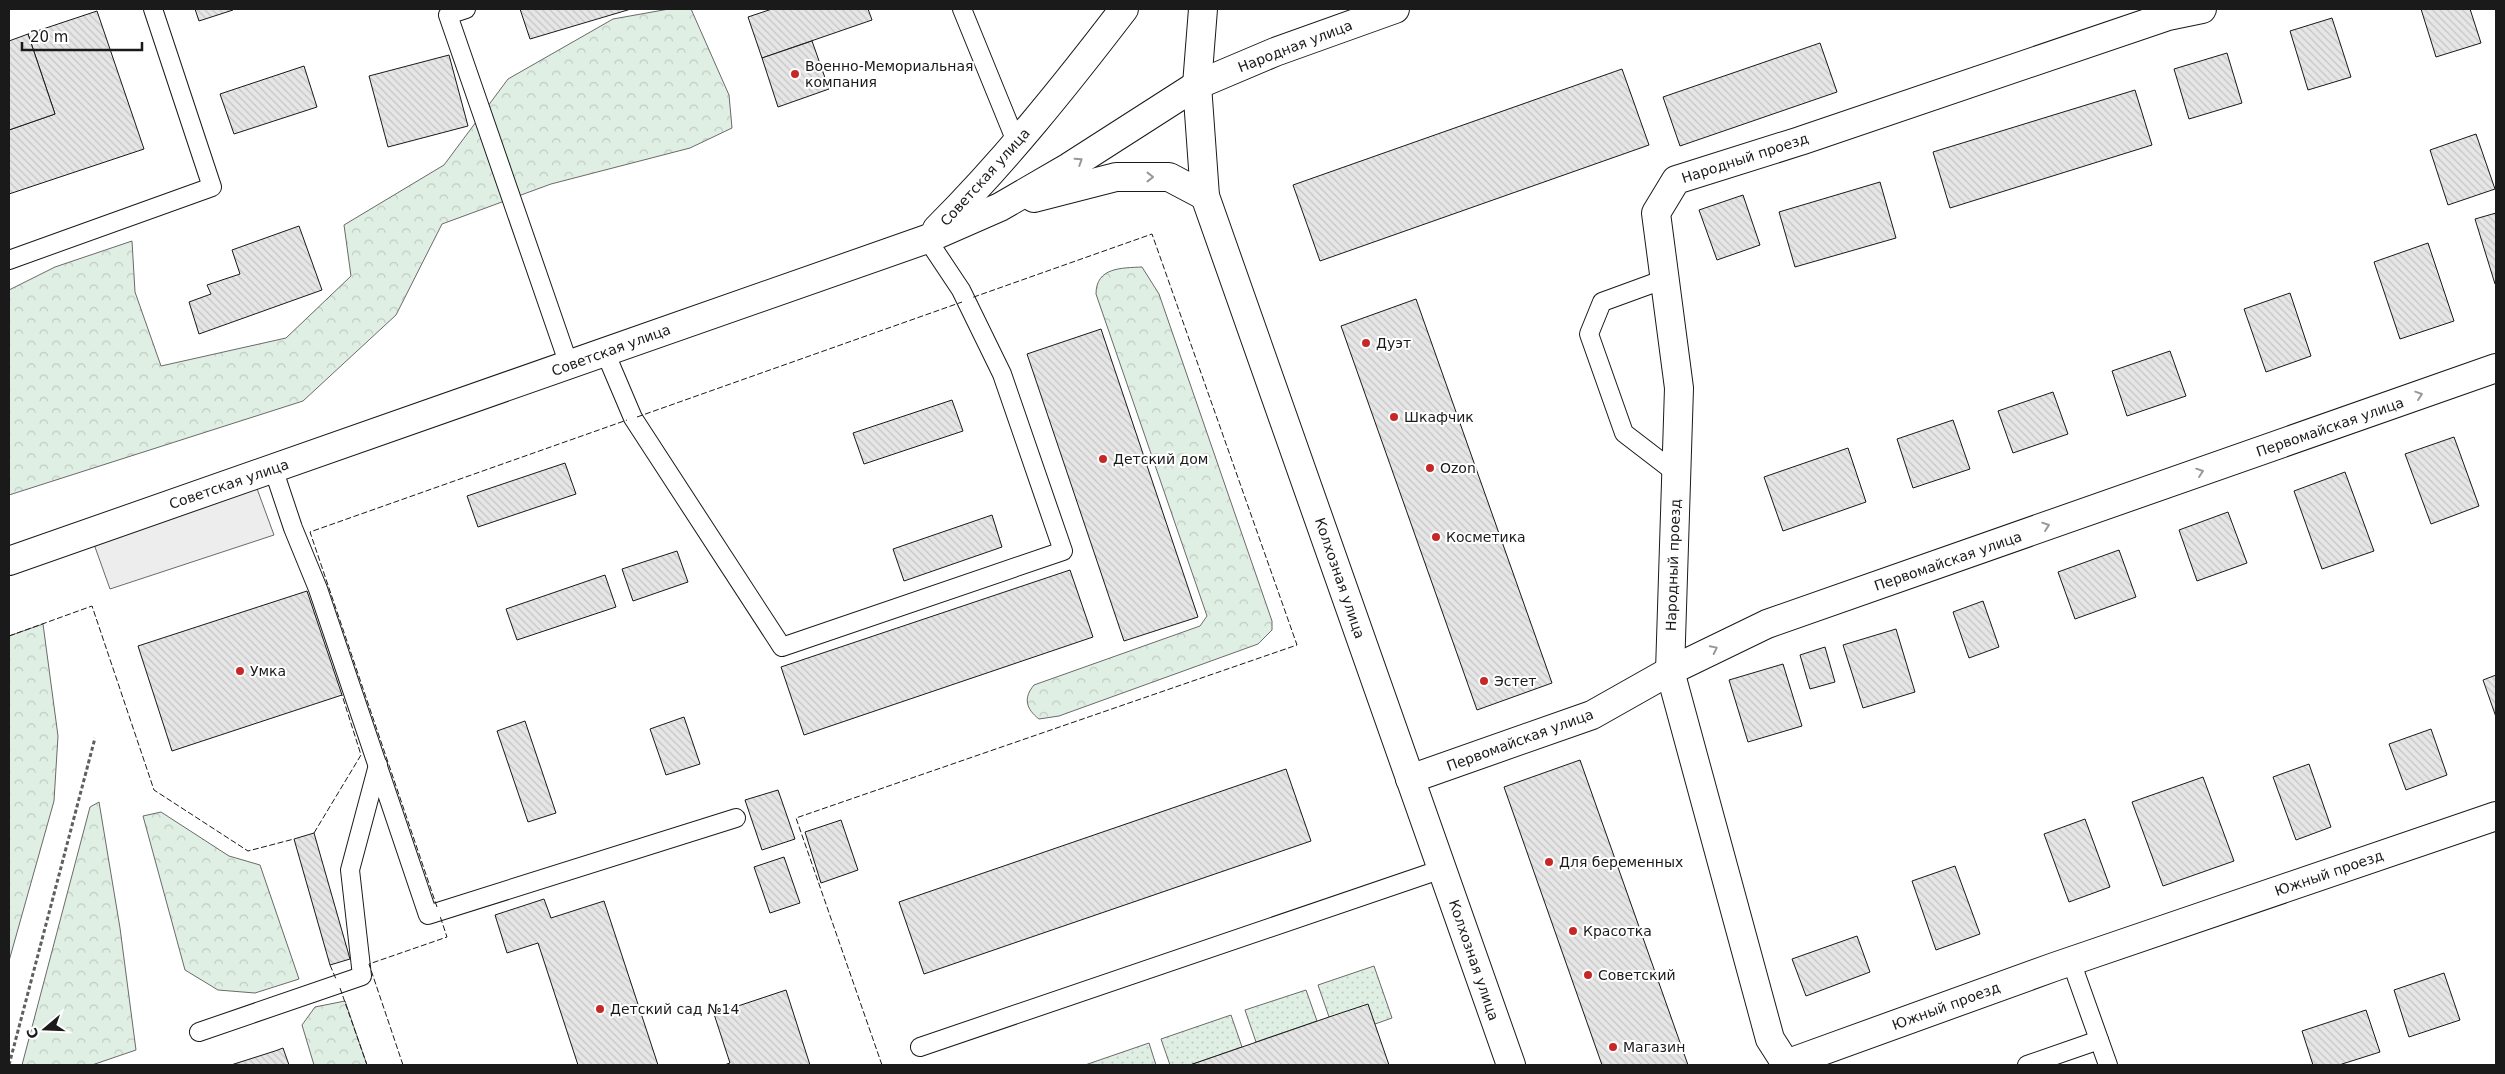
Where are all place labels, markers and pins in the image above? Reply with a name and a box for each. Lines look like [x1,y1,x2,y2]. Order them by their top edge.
place label: Военно-Мемориальная компания [805,58,973,90]
marker: Военно-Мемориальная компания [789,68,801,80]
place label: Дуэт [1376,335,1411,351]
marker: Дуэт [1360,337,1372,349]
place label: Шкафчик [1404,409,1474,425]
marker: Шкафчик [1388,411,1400,423]
place label: Детский дом [1113,451,1208,467]
marker: Детский дом [1097,453,1109,465]
place label: Ozon [1440,460,1476,476]
marker: Ozon [1424,462,1436,474]
place label: Косметика [1446,529,1526,545]
marker: Косметика [1430,531,1442,543]
place label: Умка [250,663,286,679]
marker: Умка [234,665,246,677]
place label: Эстет [1494,673,1536,689]
marker: Эстет [1478,675,1490,687]
place label: Для беременных [1559,854,1683,870]
marker: Для беременных [1543,856,1555,868]
place label: Красотка [1583,923,1652,939]
marker: Красотка [1567,925,1579,937]
place label: Советский [1598,967,1676,983]
marker: Советский [1582,969,1594,981]
place label: Детский сад №14 [610,1001,739,1017]
marker: Детский сад №14 [594,1003,606,1015]
place label: Магазин [1623,1039,1685,1055]
marker: Магазин [1607,1041,1619,1053]

